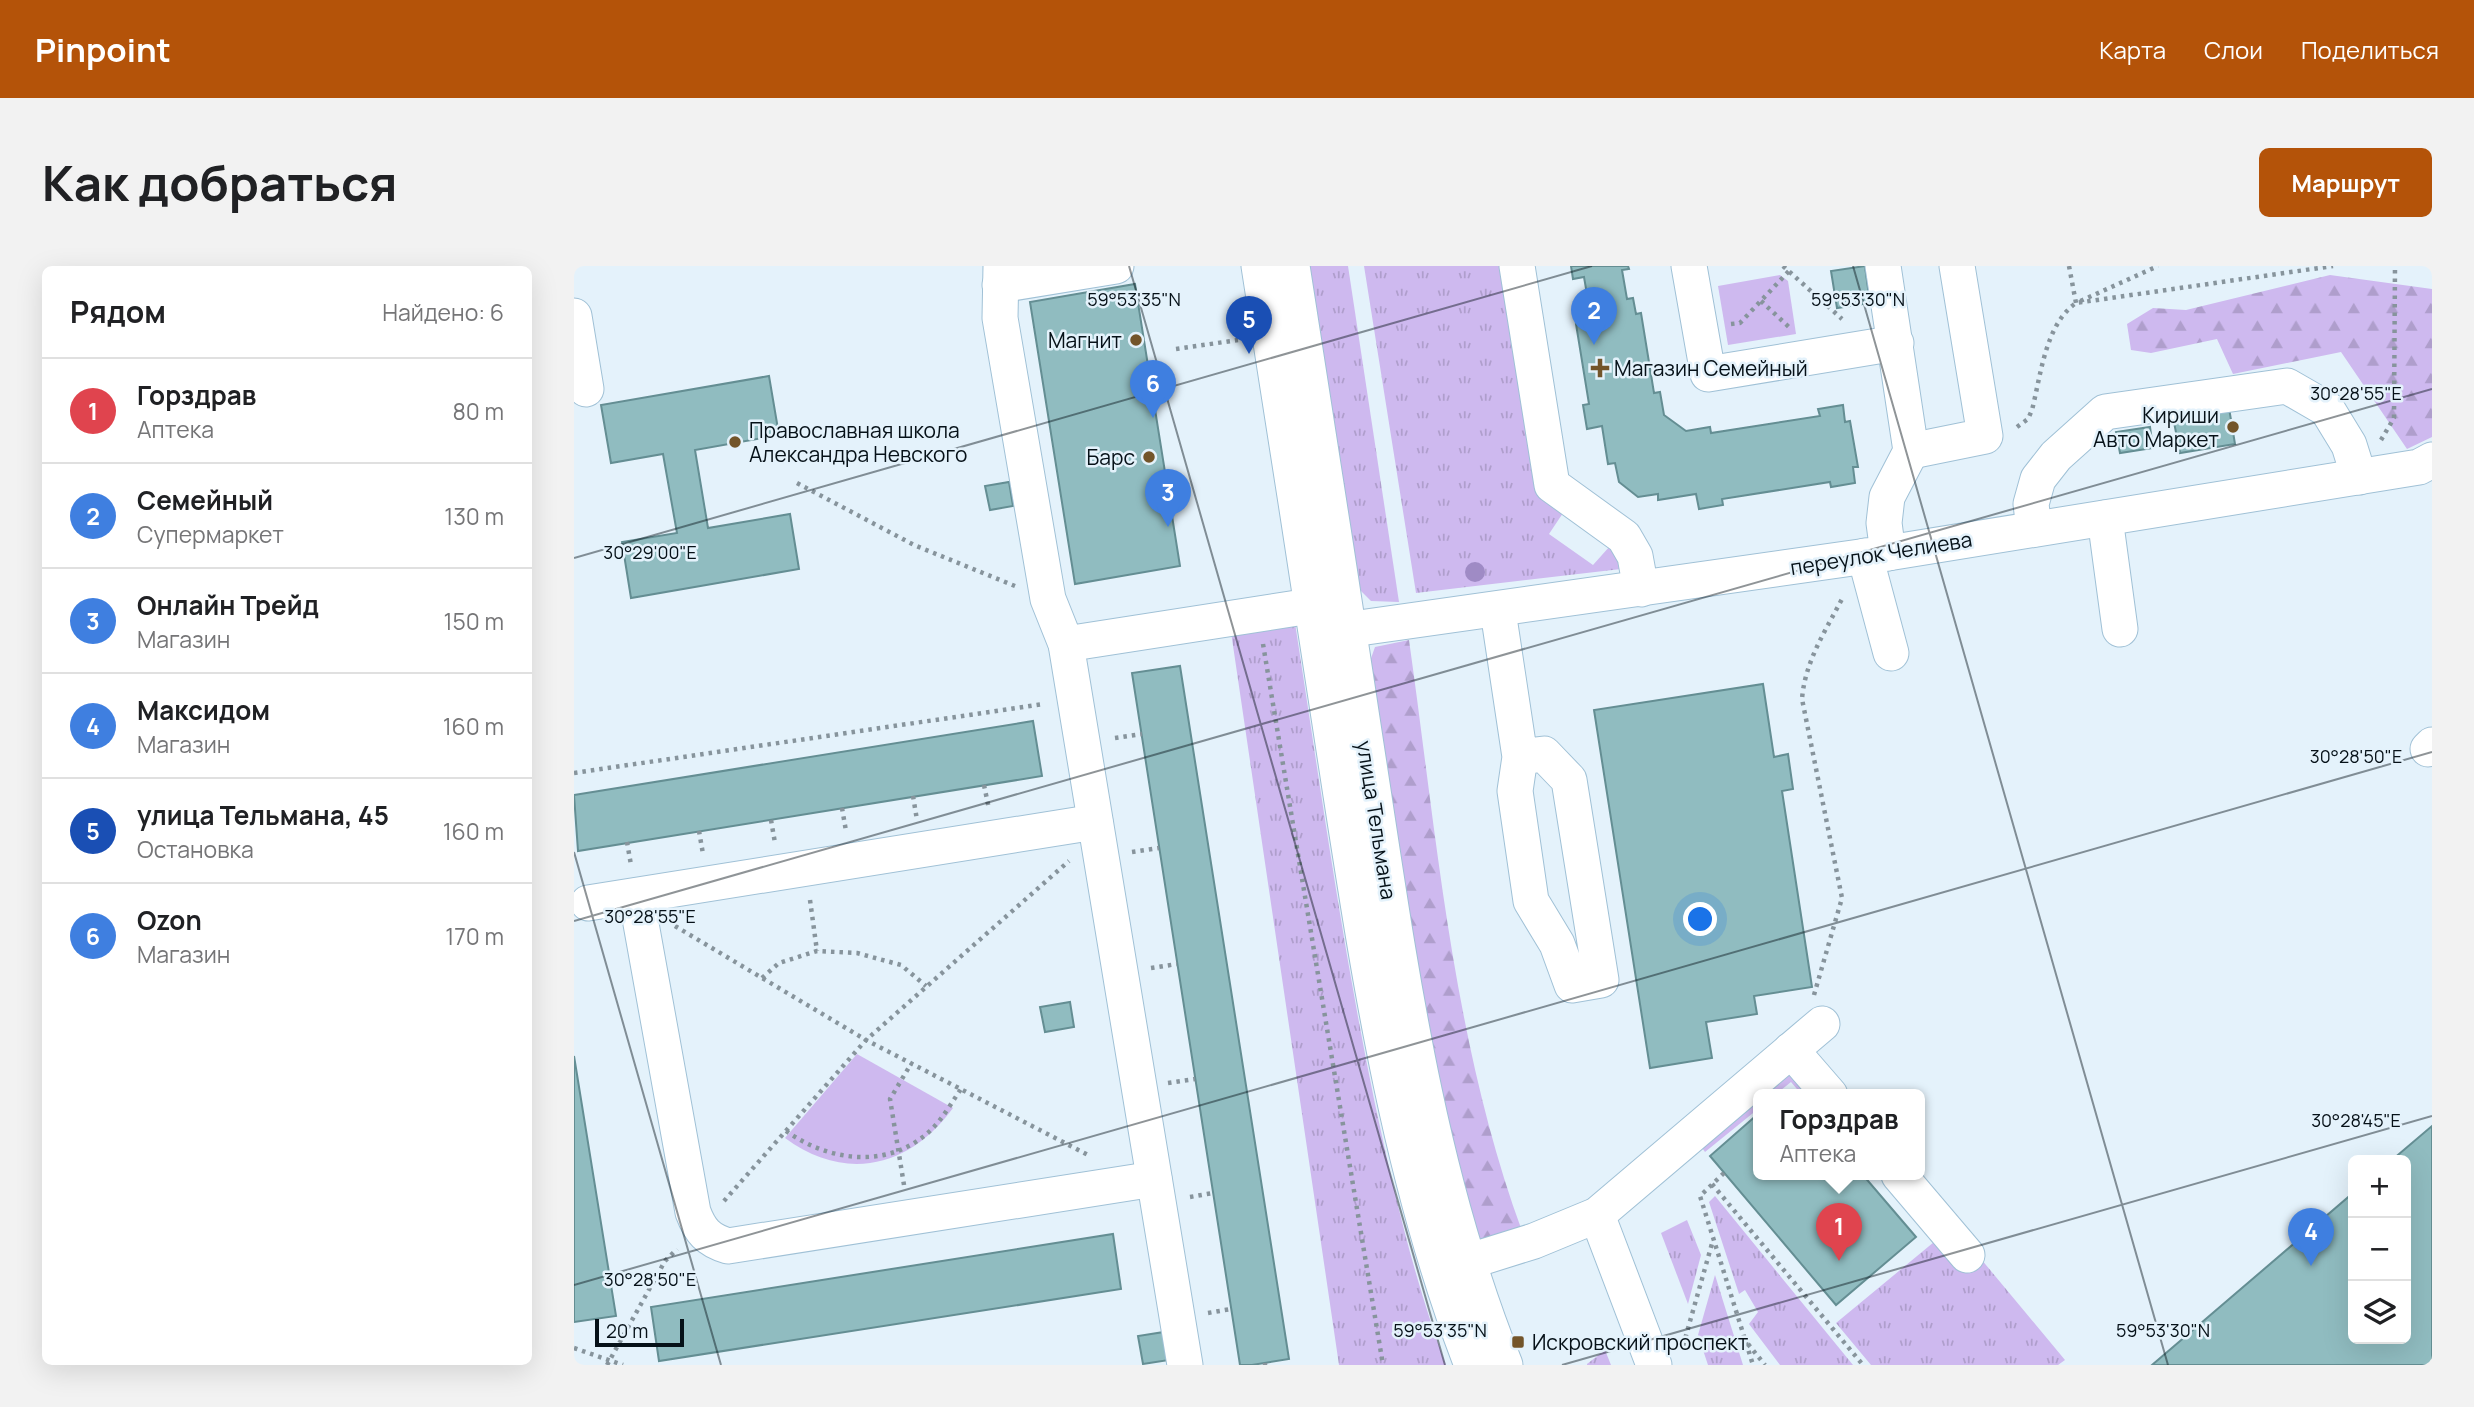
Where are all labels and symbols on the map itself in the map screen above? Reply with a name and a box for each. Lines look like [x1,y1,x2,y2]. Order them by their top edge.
text: 59°53'35"N [1087,287,1181,311]
pin: 2 [1571,287,1617,345]
text: 59°53'30"N [1811,287,1905,311]
pin: 5 [1226,296,1272,354]
place label: Магнит [1048,326,1122,354]
marker: Магнит [1128,332,1144,348]
place label: Магазин Семейный [1614,354,1808,382]
pin: 6 [1130,360,1176,418]
marker: Магазин Семейный [1592,360,1608,376]
text: 30°28'55"E [2310,381,2402,405]
place label: Кириши Авто Маркет [2093,401,2219,453]
place label: Православная школа Александра Невского [749,416,968,468]
marker: Кириши Авто Маркет [2225,419,2241,435]
marker: Православная школа Александра Невского [727,434,743,450]
place label: Барс [1087,443,1135,471]
marker: Барс [1141,449,1157,465]
pin: 3 [1145,469,1191,527]
street label: переулок Челиева [1788,525,1974,581]
text: 30°29'00"E [603,540,697,564]
street label: улица Тельмана [1351,739,1403,901]
text: 30°28'50"E [2310,744,2402,768]
your location [1683,902,1717,936]
text: 30°28'55"E [604,904,696,928]
text: 30°28'45"E [2311,1108,2401,1132]
pin: 1 [1816,1203,1862,1261]
pin: 4 [2288,1208,2334,1266]
text: 30°28'50"E [604,1267,696,1291]
scale bar [595,1316,684,1348]
text: 59°53'35"N [1393,1318,1487,1342]
text: 59°53'30"N [2116,1318,2210,1342]
place label: Искровский проспект [1532,1328,1749,1356]
marker: Искровский проспект [1510,1334,1526,1350]

